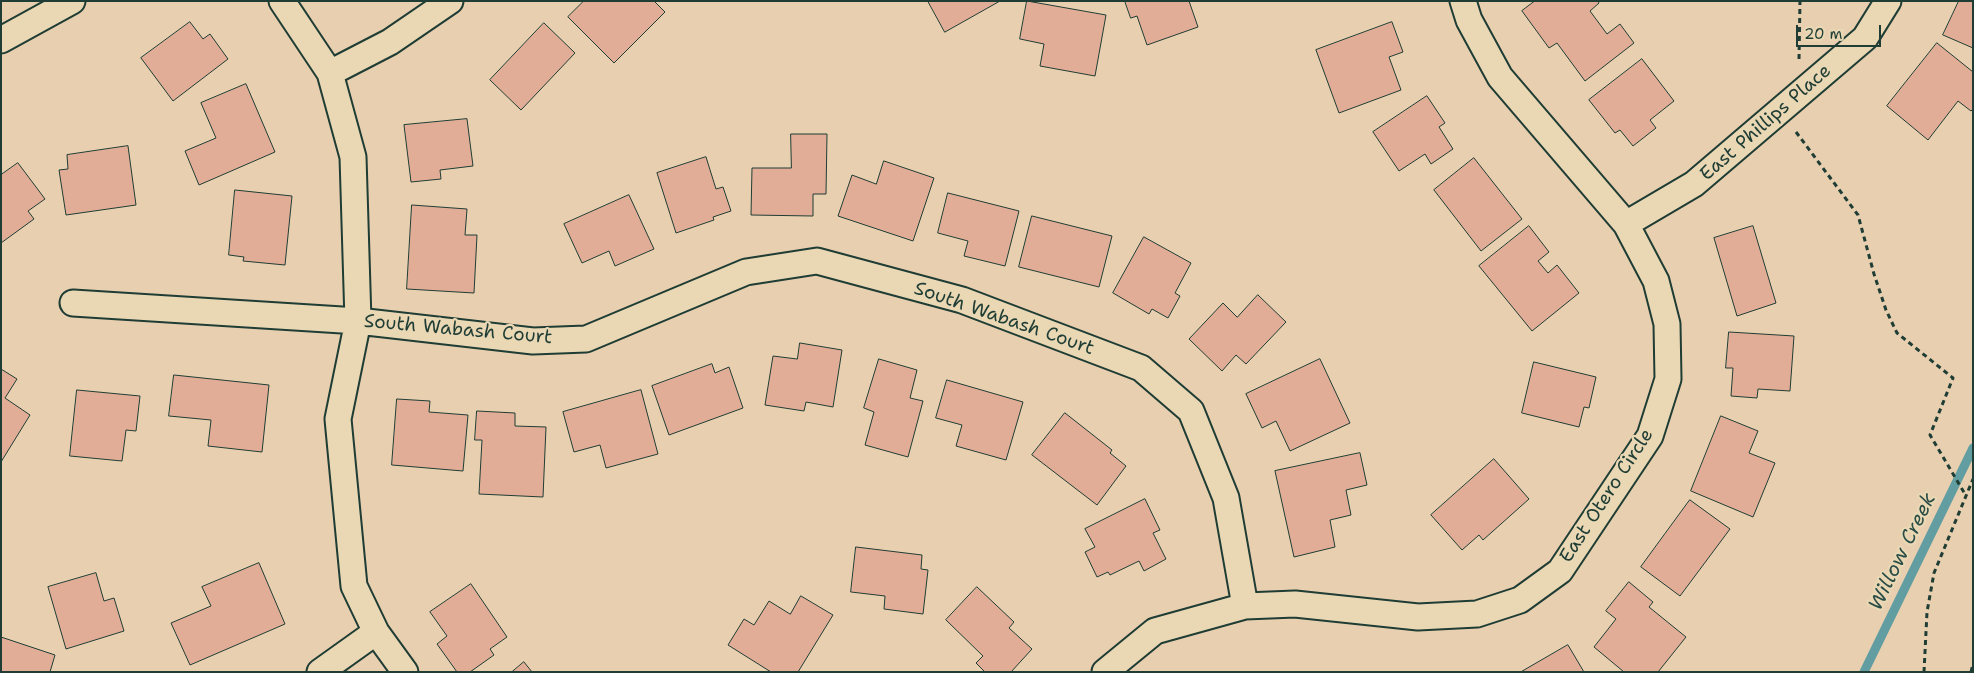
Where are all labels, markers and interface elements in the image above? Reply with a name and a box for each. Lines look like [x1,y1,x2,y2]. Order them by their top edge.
scale bar [1799,15,1884,47]
text: 20 m [1804,24,1843,44]
street label: East Phillips Place [1696,60,1836,186]
street label: South Wabash Court [911,277,1097,361]
street label: South Wabash Court [363,310,553,350]
street label: East Otero Circle [1555,425,1659,567]
water label: Willow Creek [1864,489,1942,615]

